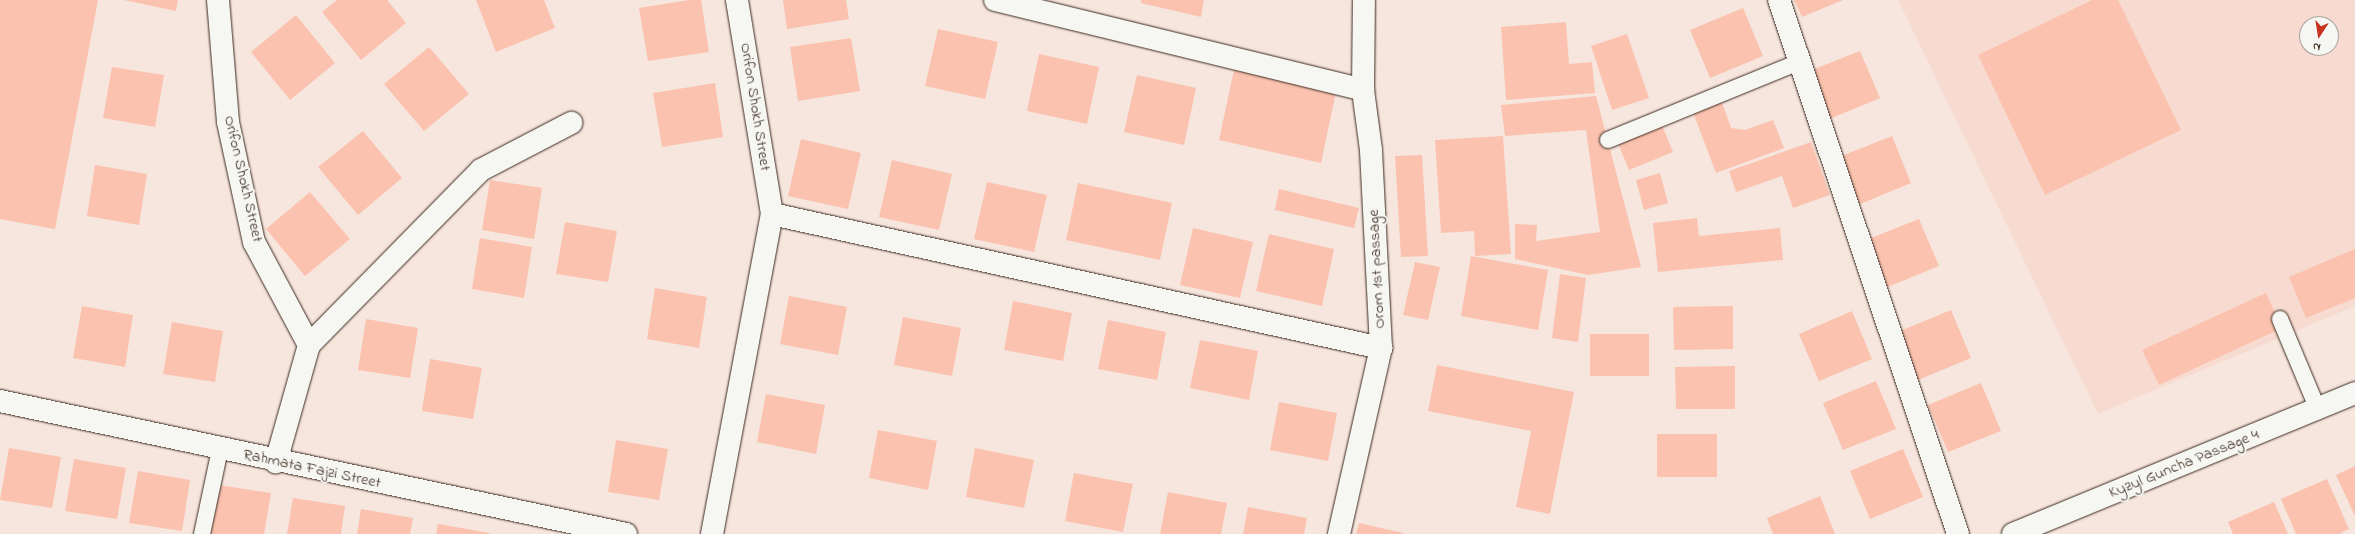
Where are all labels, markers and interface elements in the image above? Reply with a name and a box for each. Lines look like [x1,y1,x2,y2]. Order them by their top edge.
north arrow [2299,16,2339,56]
text: N [2311,38,2322,55]
street label: Orifon Shokh Street [735,41,775,173]
street label: Orifon Shokh Street [219,114,267,244]
street label: Orom 1st passage [1364,209,1390,329]
street label: Kyzyl Guncha Passage 4 [2106,425,2262,503]
street label: Rahmata Fajzi Street [241,445,383,493]

